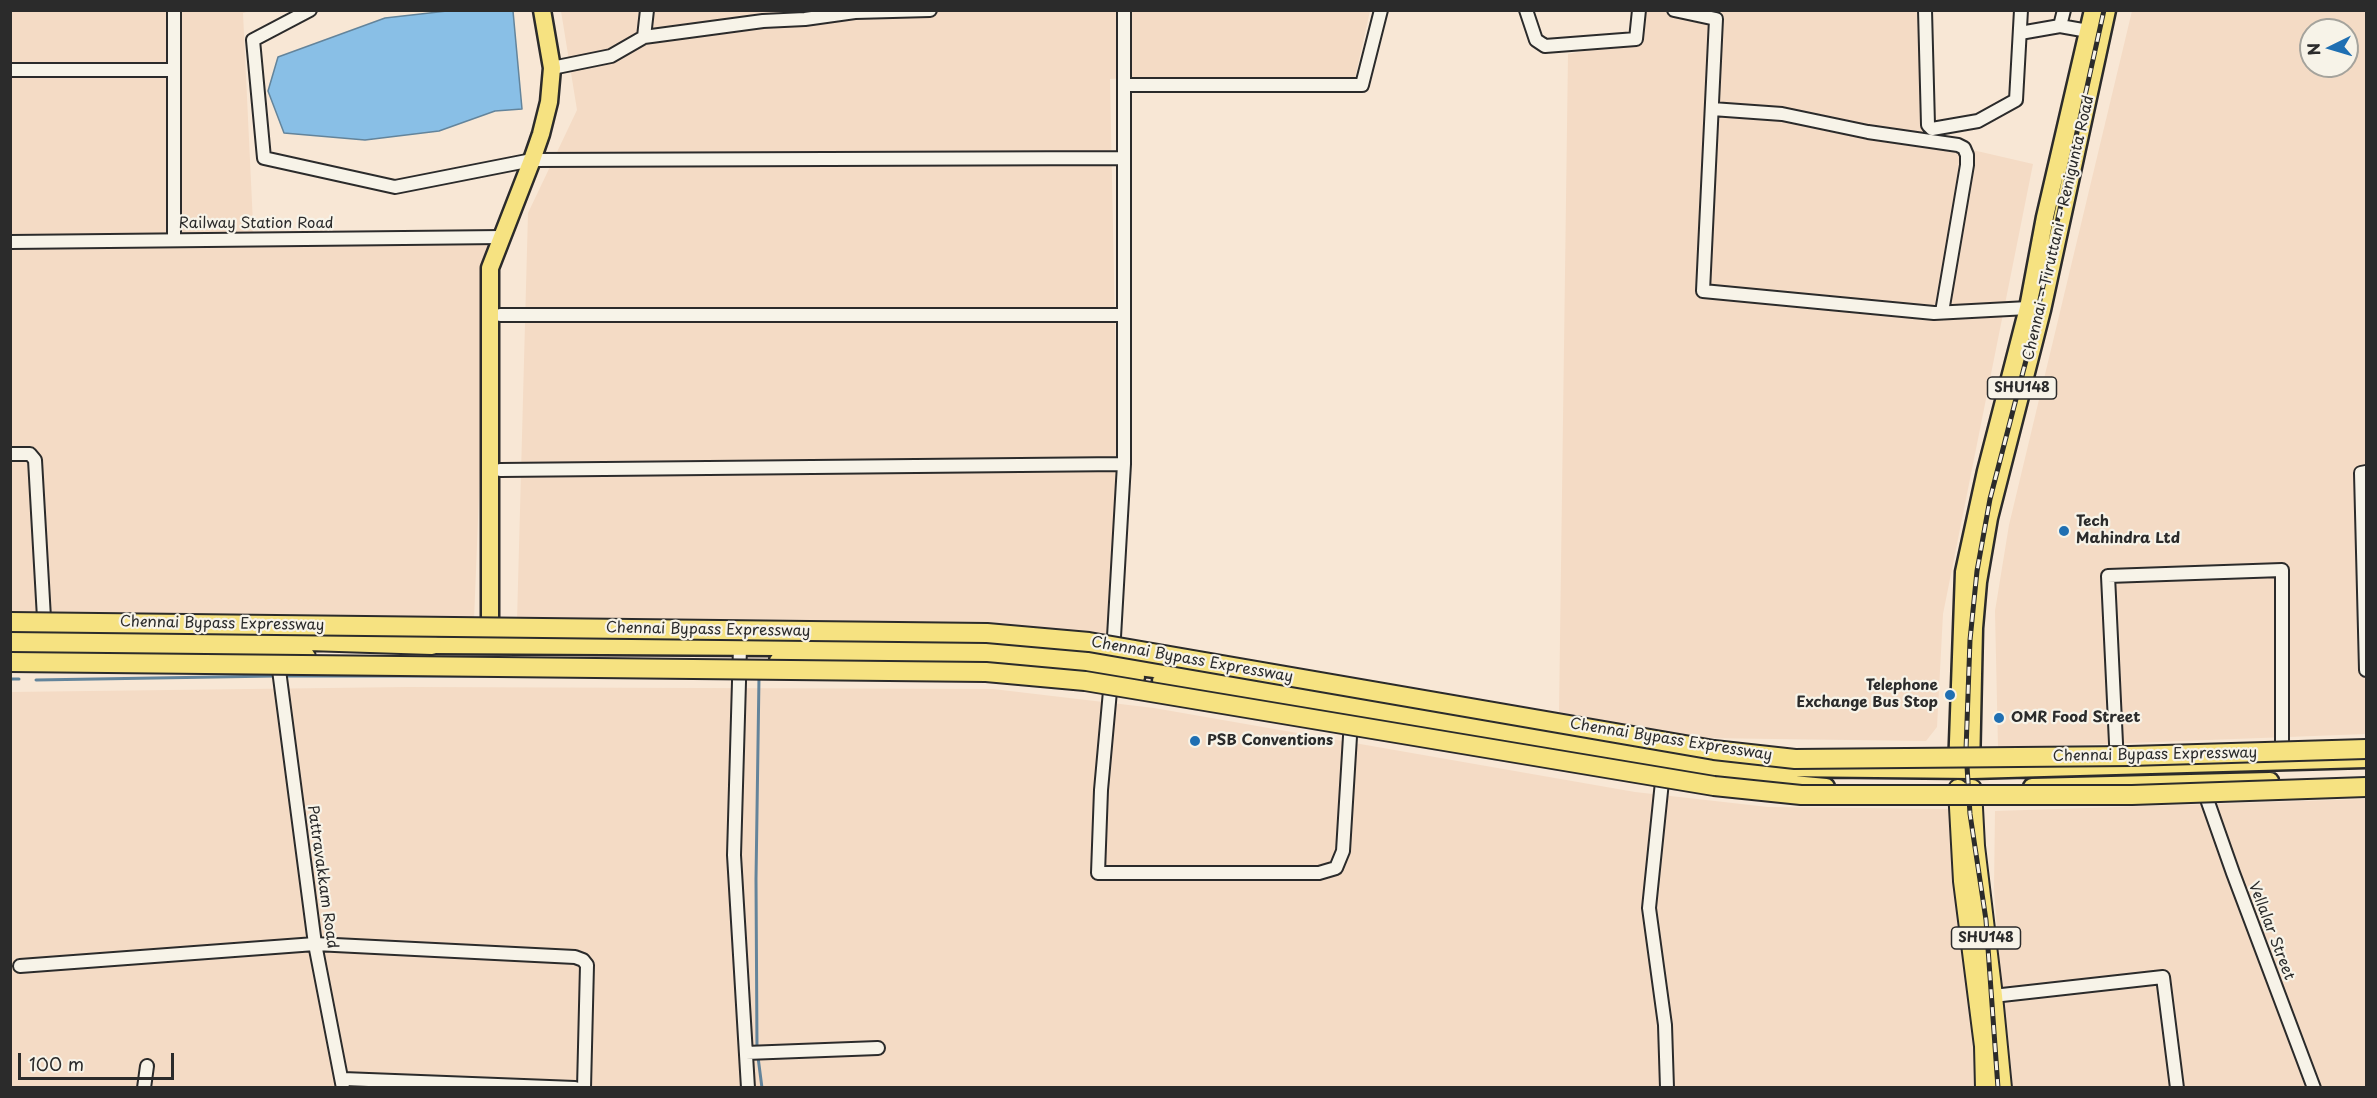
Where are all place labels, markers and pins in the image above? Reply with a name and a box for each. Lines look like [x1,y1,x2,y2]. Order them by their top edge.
place label: Tech Mahindra Ltd [2076,513,2180,548]
marker: Tech Mahindra Ltd [2057,524,2071,538]
place label: Telephone Exchange Bus Stop [1797,677,1938,712]
marker: Telephone Exchange Bus Stop [1943,688,1957,702]
place label: OMR Food Street [2011,709,2141,727]
marker: OMR Food Street [1992,711,2006,725]
place label: PSB Conventions [1207,732,1333,750]
marker: PSB Conventions [1188,734,1202,748]

